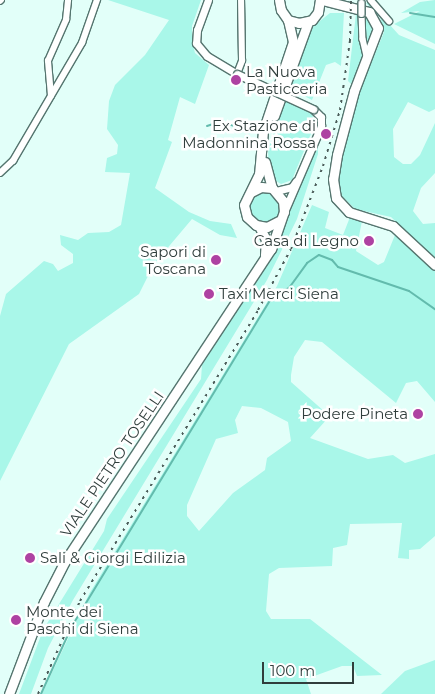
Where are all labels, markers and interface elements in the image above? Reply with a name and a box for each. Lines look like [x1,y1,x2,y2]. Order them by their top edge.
place label: La Nuova Pasticceria [246,62,327,97]
marker: La Nuova Pasticceria [230,74,242,86]
place label: Ex Stazione di Madonnina Rossa [182,116,316,151]
marker: Ex Stazione di Madonnina Rossa [320,128,332,140]
place label: Casa di Legno [254,232,359,250]
marker: Casa di Legno [363,235,375,247]
place label: Sapori di Toscana [140,242,206,277]
marker: Sapori di Toscana [210,254,222,266]
place label: Taxi Merci Siena [219,285,339,303]
marker: Taxi Merci Siena [203,288,215,300]
street label: VIALE PIETRO TOSELLI [56,388,168,540]
place label: Podere Pineta [301,405,408,423]
marker: Podere Pineta [412,408,424,420]
place label: Sali & Giorgi Edilizia [40,549,186,567]
marker: Sali & Giorgi Edilizia [24,552,36,564]
place label: Monte dei Paschi di Siena [26,602,139,637]
marker: Monte dei Paschi di Siena [10,614,22,626]
scale bar [265,652,358,684]
text: 100 m [270,661,315,680]

